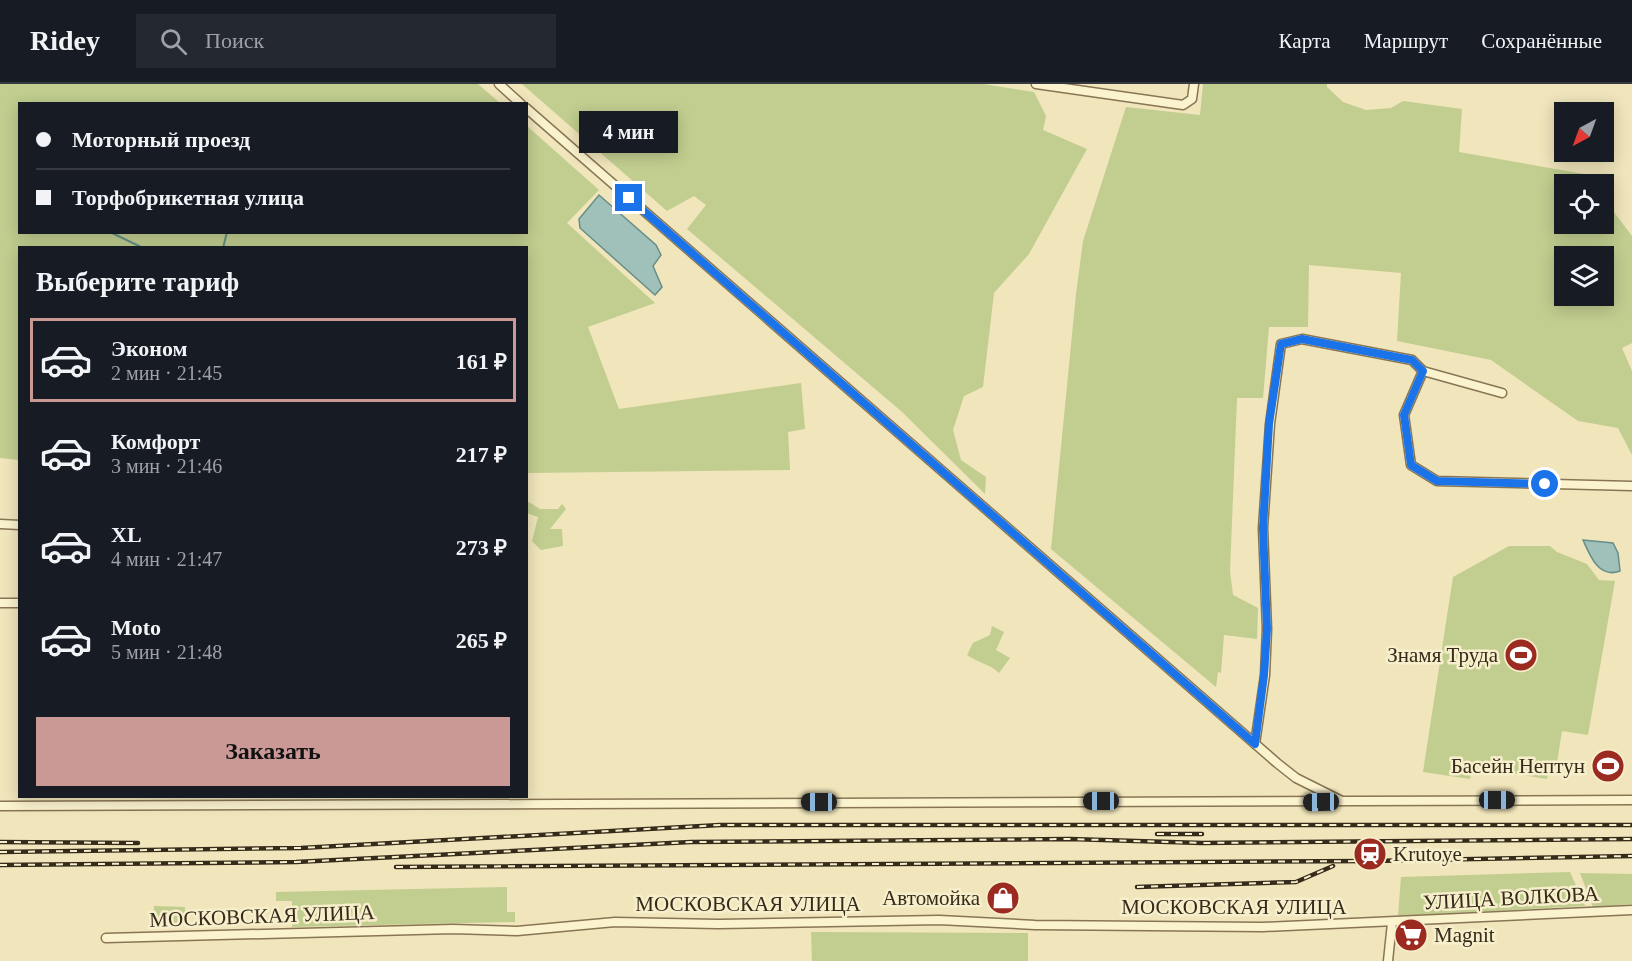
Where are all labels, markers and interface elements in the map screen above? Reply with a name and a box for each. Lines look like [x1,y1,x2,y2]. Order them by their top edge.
search box [136,14,556,68]
text: Ridey [30,25,100,56]
icon: search [157,25,190,58]
text: Поиск [205,28,264,53]
text: Карта [1279,29,1331,53]
text: Маршрут [1364,29,1448,53]
text: Сохранённые [1481,29,1602,53]
north arrow [1554,102,1614,162]
map controls [1554,102,1614,306]
callout: 4 мин [580,111,678,153]
text: 4 мин [603,121,654,143]
text: Моторный проезд [72,127,250,152]
button: locate [1554,174,1614,234]
route end [615,184,642,211]
text: Торфобрикетная улица [72,185,304,210]
button: layers [1554,246,1614,306]
text: Выберите тариф [36,267,239,297]
icon: car [39,333,93,387]
text: Эконом [111,336,188,361]
text: 161 ₽ [456,349,507,374]
text: 2 мин · 21:45 [111,362,222,384]
icon: car [39,426,93,480]
text: Комфорт [111,429,200,454]
text: 217 ₽ [456,442,507,467]
text: 3 мин · 21:46 [111,455,222,477]
route start [1531,470,1558,497]
icon: car [39,519,93,573]
text: XL [111,522,142,547]
text: 273 ₽ [456,535,507,560]
text: 4 мин · 21:47 [111,548,222,570]
icon: car [39,612,93,666]
text: Moto [111,615,161,640]
text: 265 ₽ [456,628,507,653]
sports icon: Знамя Труда [1503,637,1539,673]
text: 5 мин · 21:48 [111,641,222,663]
place label: Знамя Труда [1387,643,1499,667]
button: Заказать [36,717,510,786]
sports icon: Басейн Нептун [1590,748,1626,784]
place label: Басейн Нептун [1451,754,1585,778]
car [1479,791,1515,809]
car [1083,792,1119,810]
car [801,793,837,811]
car [1303,793,1339,811]
station icon: Krutoye [1352,836,1388,872]
place label: Krutoye [1393,842,1462,866]
shop icon: Автомойка [985,880,1021,916]
street label: УЛИЦА ВОЛКОВА [1422,881,1601,915]
place label: Автомойка [882,886,981,910]
street label: МОСКОВСКАЯ УЛИЦА [635,892,862,916]
street label: МОСКОВСКАЯ УЛИЦА [1121,895,1348,919]
street label: МОСКОВСКАЯ УЛИЦА [149,900,376,932]
supermarket icon: Magnit [1393,917,1429,953]
place label: Magnit [1434,923,1495,947]

